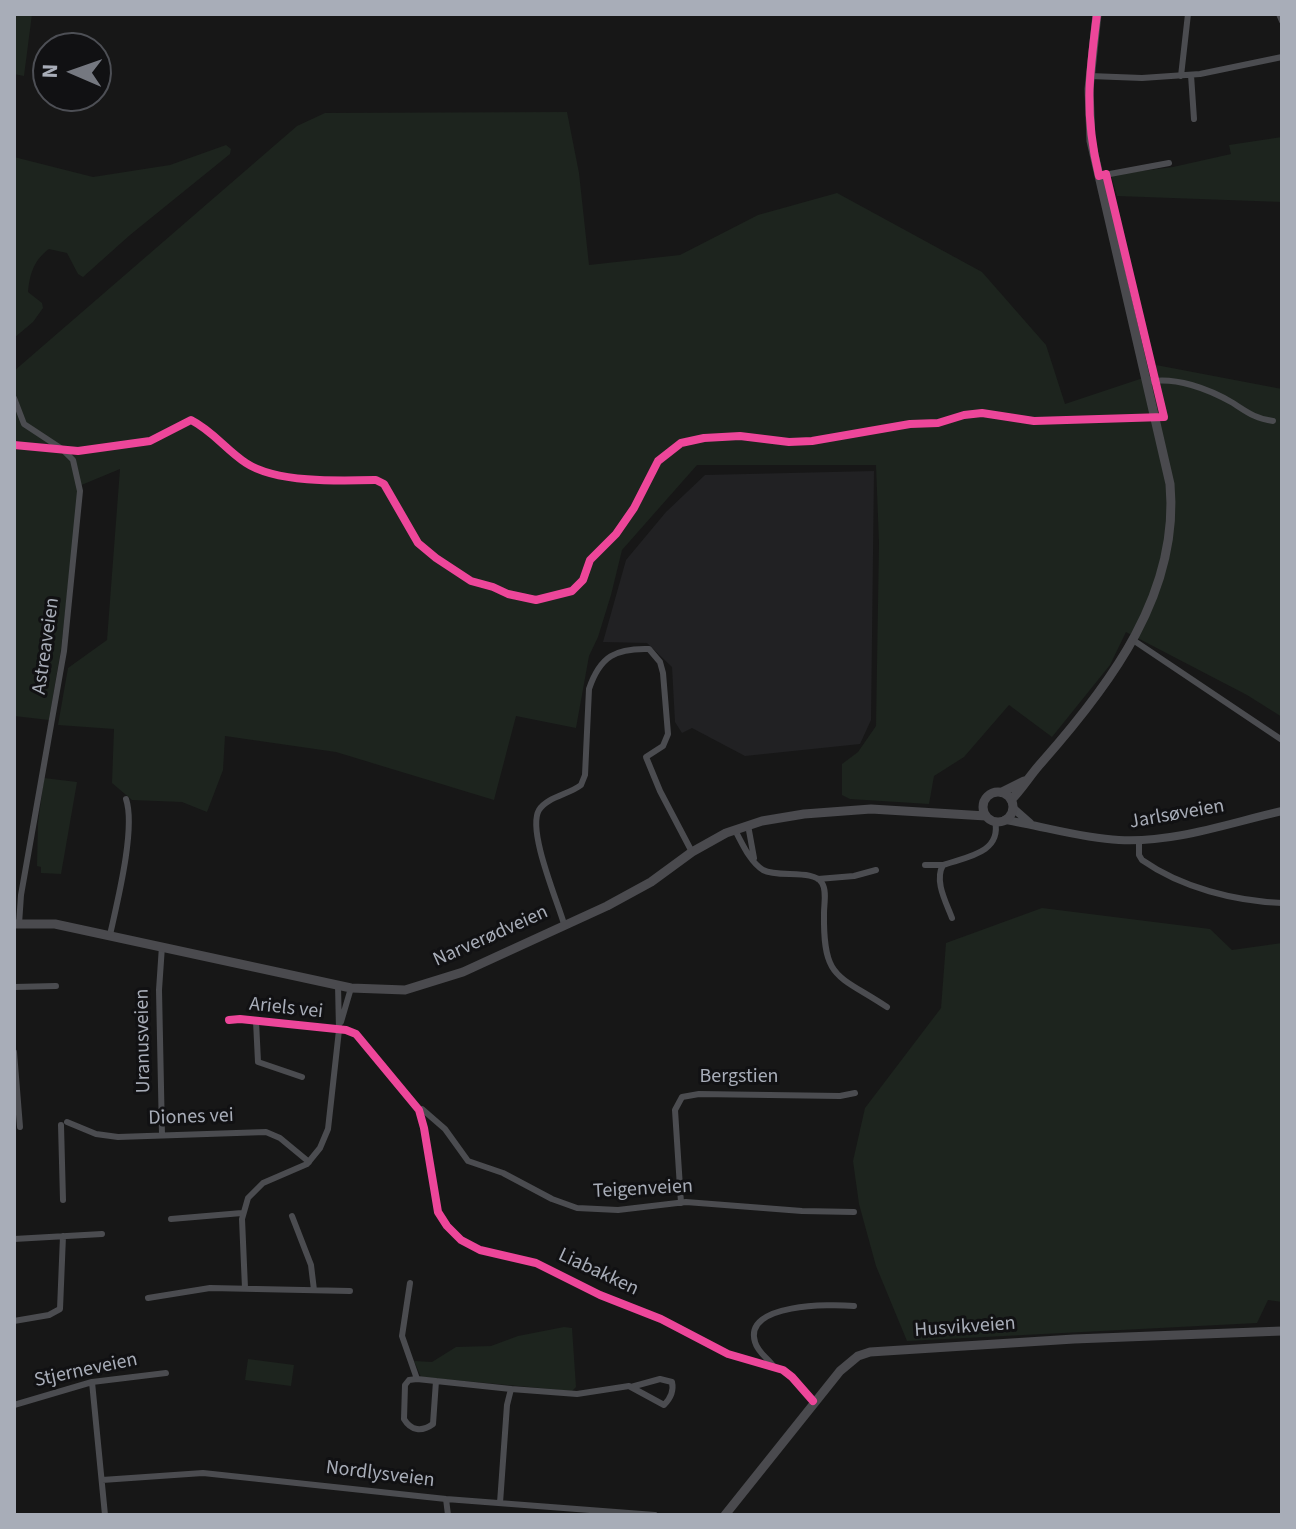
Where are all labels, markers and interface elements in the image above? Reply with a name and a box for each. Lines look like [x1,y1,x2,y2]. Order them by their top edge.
north arrow [32,32,112,112]
text: N [34,63,66,79]
street label: Astreaveien [28,596,66,696]
street label: Jarlsøveien [1128,795,1226,835]
street label: Narverødveien [430,901,552,973]
street label: Uranusveien [131,988,157,1094]
street label: Ariels vei [248,993,324,1025]
street label: Bergstien [699,1066,779,1090]
street label: Diones vei [148,1105,234,1131]
street label: Teigenveien [593,1175,693,1205]
street label: Liabakken [554,1244,642,1302]
street label: Husvikveien [914,1312,1016,1344]
street label: Stjerneveien [32,1348,140,1394]
street label: Nordlysveien [324,1456,436,1494]

